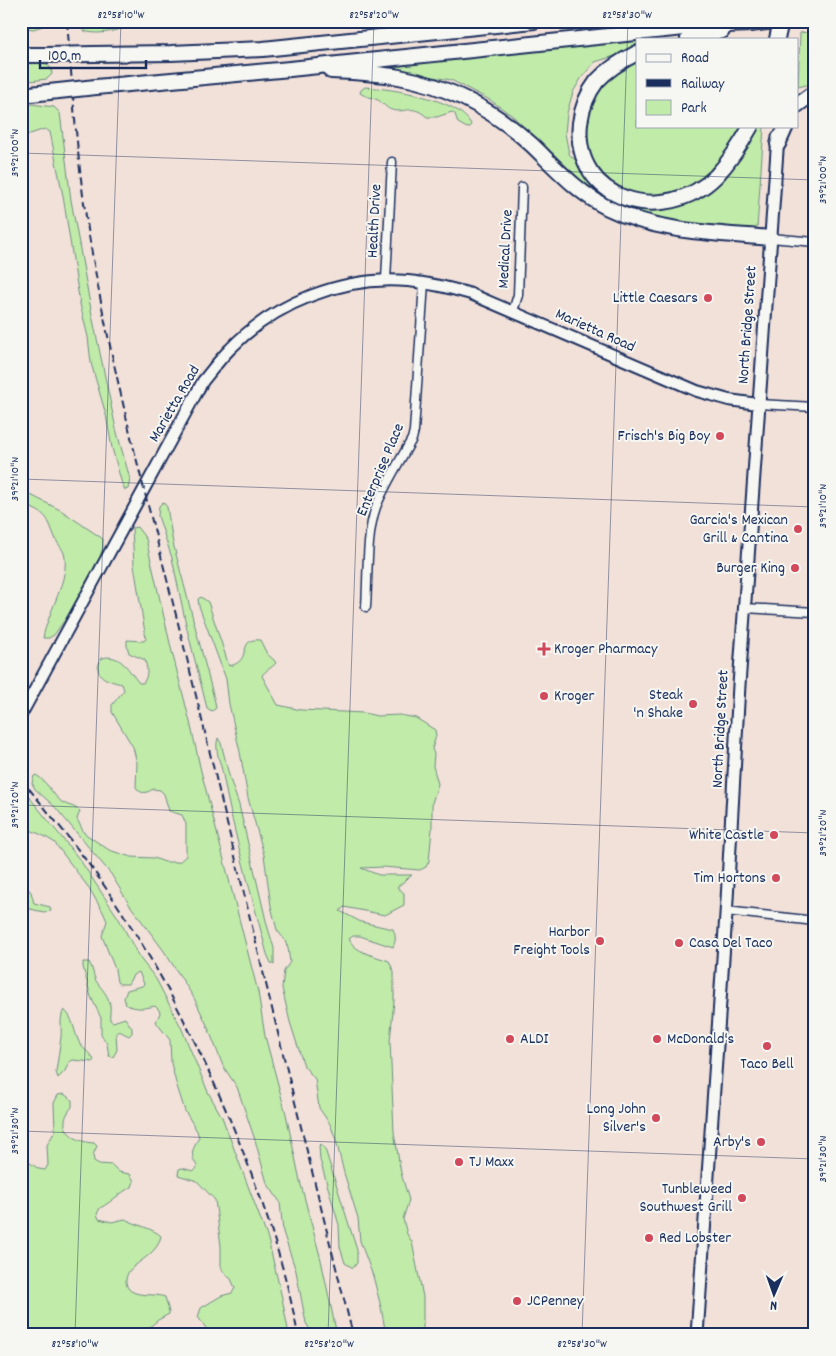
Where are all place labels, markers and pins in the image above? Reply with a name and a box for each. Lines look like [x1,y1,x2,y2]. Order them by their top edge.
place label: Little Caesars [613,287,698,310]
marker: Little Caesars [702,292,714,304]
place label: Frisch's Big Boy [618,425,711,448]
marker: Frisch's Big Boy [714,430,726,442]
place label: Garcia's Mexican Grill & Cantina [689,509,788,550]
marker: Garcia's Mexican Grill & Cantina [792,523,804,535]
place label: Burger King [716,557,785,580]
marker: Burger King [789,562,801,574]
place label: Kroger Pharmacy [554,638,658,661]
marker: Kroger Pharmacy [538,643,550,655]
place label: Steak 'n Shake [633,684,683,725]
place label: Kroger [554,685,594,708]
marker: Kroger [538,690,550,702]
marker: Steak 'n Shake [687,698,699,710]
place label: White Castle [689,824,764,847]
marker: White Castle [768,829,780,841]
place label: Tim Hortons [694,867,766,890]
marker: Tim Hortons [770,872,782,884]
place label: Harbor Freight Tools [513,921,590,962]
place label: Casa Del Taco [689,932,773,955]
marker: Harbor Freight Tools [594,935,606,947]
marker: Casa Del Taco [673,937,685,949]
place label: ALDI [520,1028,549,1051]
place label: McDonald's [667,1028,735,1051]
marker: ALDI [504,1033,516,1045]
marker: McDonald's [651,1033,663,1045]
marker: Taco Bell [761,1040,773,1052]
place label: Taco Bell [740,1053,794,1076]
place label: Long John Silver's [587,1098,646,1139]
marker: Long John Silver's [650,1112,662,1124]
place label: Arby's [713,1131,751,1154]
marker: Arby's [755,1136,767,1148]
place label: TJ Maxx [469,1151,514,1174]
marker: TJ Maxx [453,1156,465,1168]
place label: Tunbleweed Southwest Grill [639,1178,732,1219]
marker: Tunbleweed Southwest Grill [736,1192,748,1204]
place label: Red Lobster [659,1227,731,1250]
marker: Red Lobster [643,1232,655,1244]
place label: JCPenney [527,1290,584,1313]
marker: JCPenney [511,1295,523,1307]

